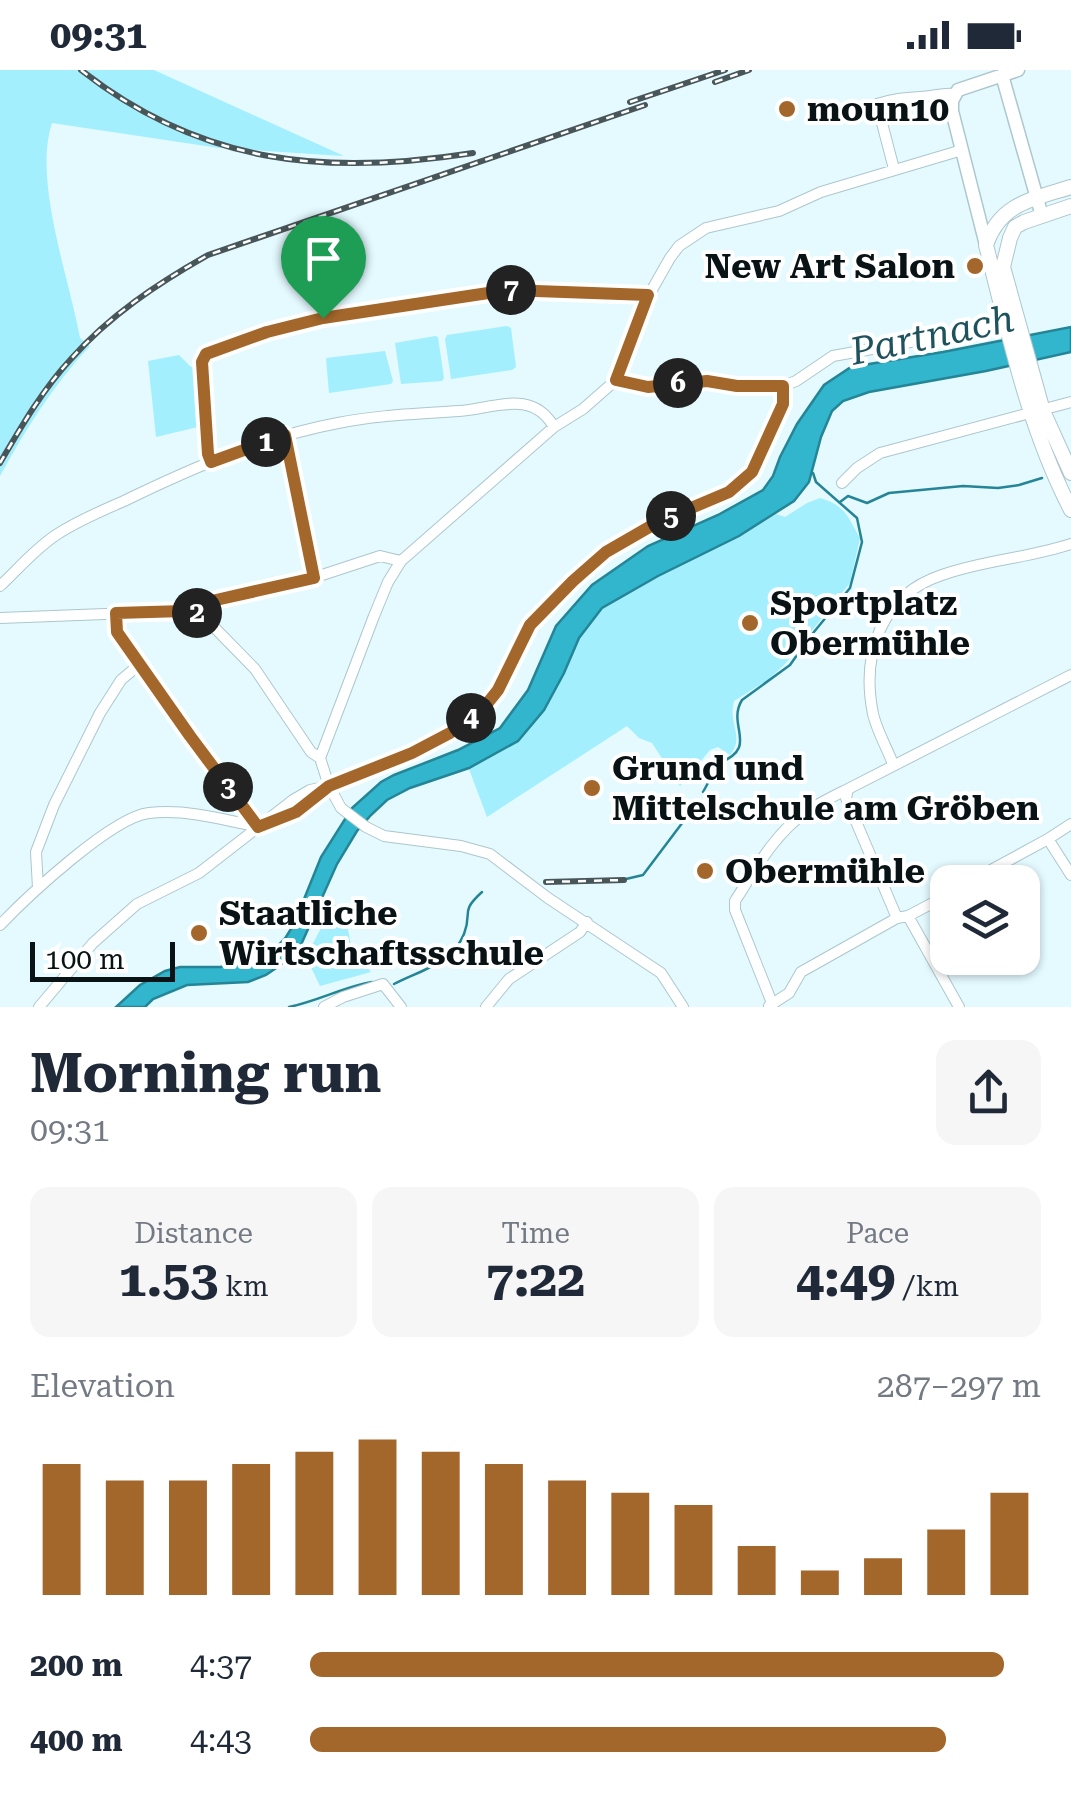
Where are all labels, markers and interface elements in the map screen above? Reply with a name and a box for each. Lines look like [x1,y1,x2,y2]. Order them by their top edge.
text: 09:31 [50,13,147,57]
place label: moun10 [807,89,949,130]
marker: moun10 [776,98,798,120]
pin [281,216,366,319]
icon: arrive [296,231,351,286]
place label: New Art Salon [704,246,955,287]
marker: New Art Salon [964,255,986,277]
pin: 7 [486,265,536,315]
text: 7 [503,273,519,306]
water label: Partnach [845,296,1018,374]
pin: 6 [653,358,703,408]
text: 6 [670,366,686,399]
pin: 1 [241,417,291,467]
text: 1 [258,425,274,458]
pin: 5 [646,491,696,541]
text: 5 [663,499,679,532]
place label: Sportplatz Obermühle [770,583,970,664]
pin: 2 [172,588,222,638]
text: 2 [189,596,205,629]
marker: Sportplatz Obermühle [739,612,761,634]
pin: 4 [446,693,496,743]
text: 4 [463,701,479,734]
place label: Grund und Mittelschule am Gröben [612,748,1040,829]
pin: 3 [203,762,253,812]
text: 3 [220,770,236,803]
marker: Grund und Mittelschule am Gröben [581,777,603,799]
place label: Obermühle [725,851,925,892]
marker: Obermühle [694,860,716,882]
map controls [930,865,1040,975]
button: layers [930,865,1040,975]
place label: Staatliche Wirtschaftsschule [219,893,544,974]
marker: Staatliche Wirtschaftsschule [188,922,210,944]
scale bar [30,937,175,981]
text: 100 m [45,943,125,976]
button: share [936,1040,1041,1145]
text: Morning run [30,1041,381,1105]
text: 09:31 [30,1111,110,1149]
text: Distance [134,1217,253,1250]
text: Time [501,1217,570,1250]
text: Pace [846,1217,909,1250]
text: 1.53 [118,1250,218,1308]
text: 7:22 [486,1250,585,1308]
text: 4:49 [796,1250,896,1308]
text: km [218,1270,269,1303]
text: /km [896,1270,959,1303]
text: Elevation [30,1367,175,1405]
text: 287–297 m [877,1367,1041,1405]
text: 200 m [30,1646,123,1684]
text: 4:37 [190,1646,252,1684]
text: 400 m [30,1721,123,1759]
text: 4:43 [190,1721,252,1759]

